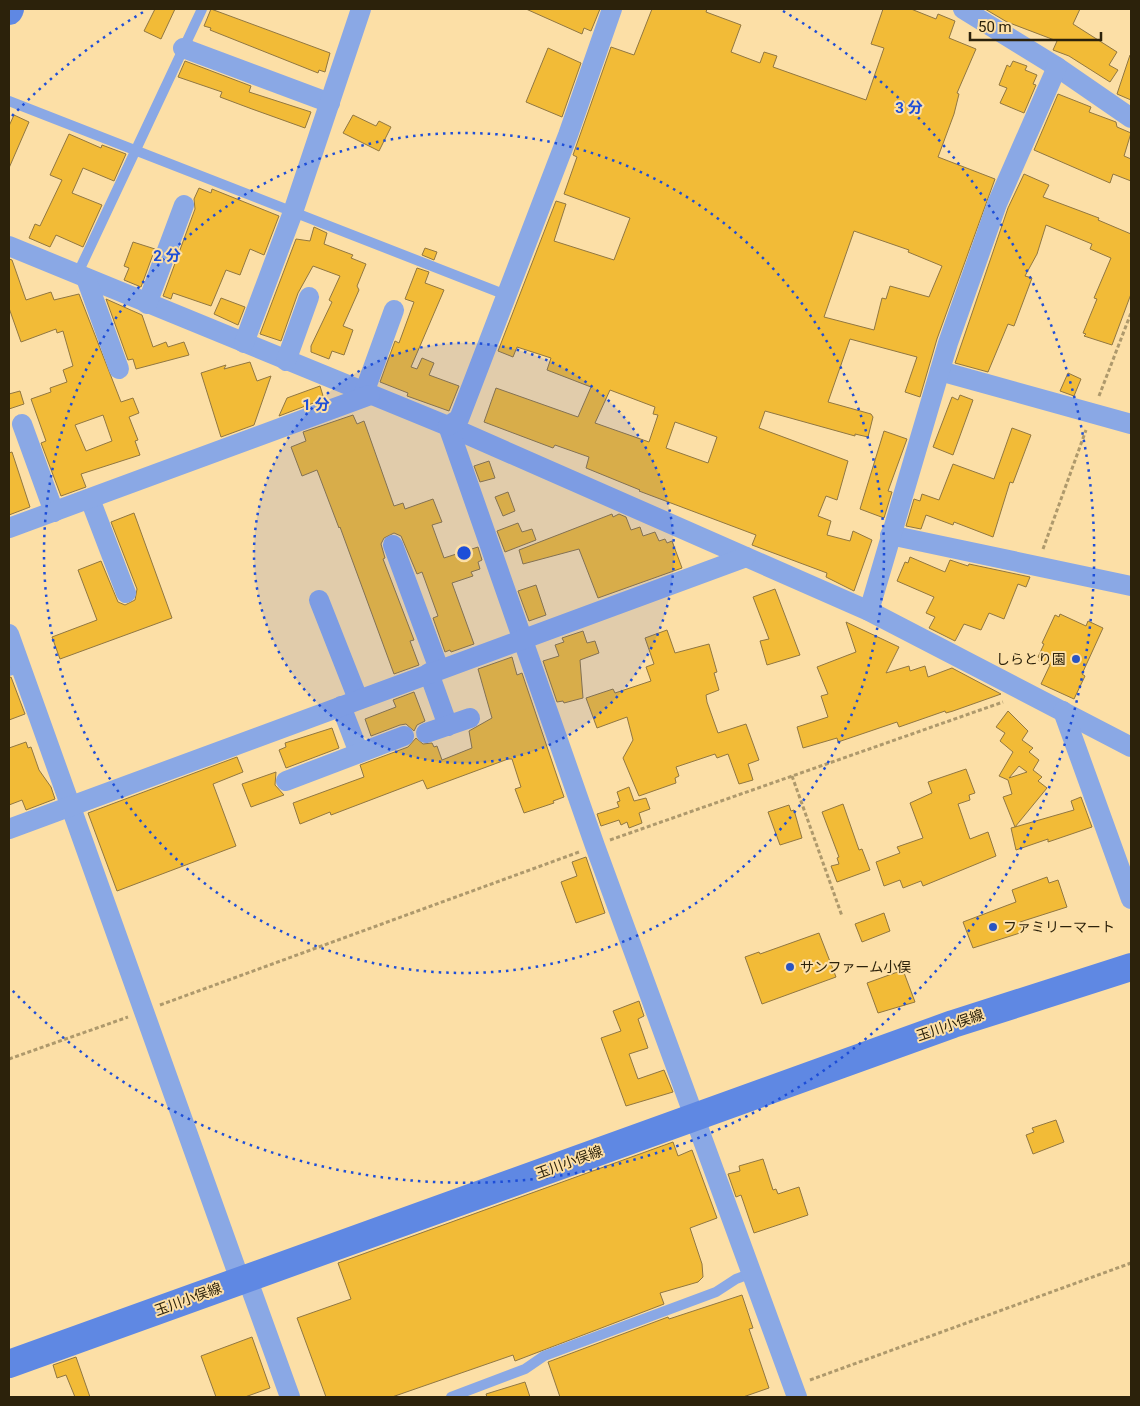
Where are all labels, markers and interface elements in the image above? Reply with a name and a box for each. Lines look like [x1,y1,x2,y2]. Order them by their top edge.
scale bar [970,10,1101,42]
text: 50 m [978,18,1012,36]
text: 3 分 [895,99,923,117]
text: 2 分 [153,247,181,265]
text: 1 分 [302,396,330,414]
centre of rings [455,544,473,562]
place label: しらとり園 [996,651,1066,667]
marker: しらとり園 [1070,653,1082,665]
place label: ファミリーマート [1003,919,1115,935]
marker: ファミリーマート [987,921,999,933]
place label: サンファーム小俣 [800,959,911,975]
marker: サンファーム小俣 [784,961,796,973]
street label: 玉川小俣線 [914,1006,986,1044]
street label: 玉川小俣線 [533,1143,605,1181]
street label: 玉川小俣線 [152,1280,224,1318]

